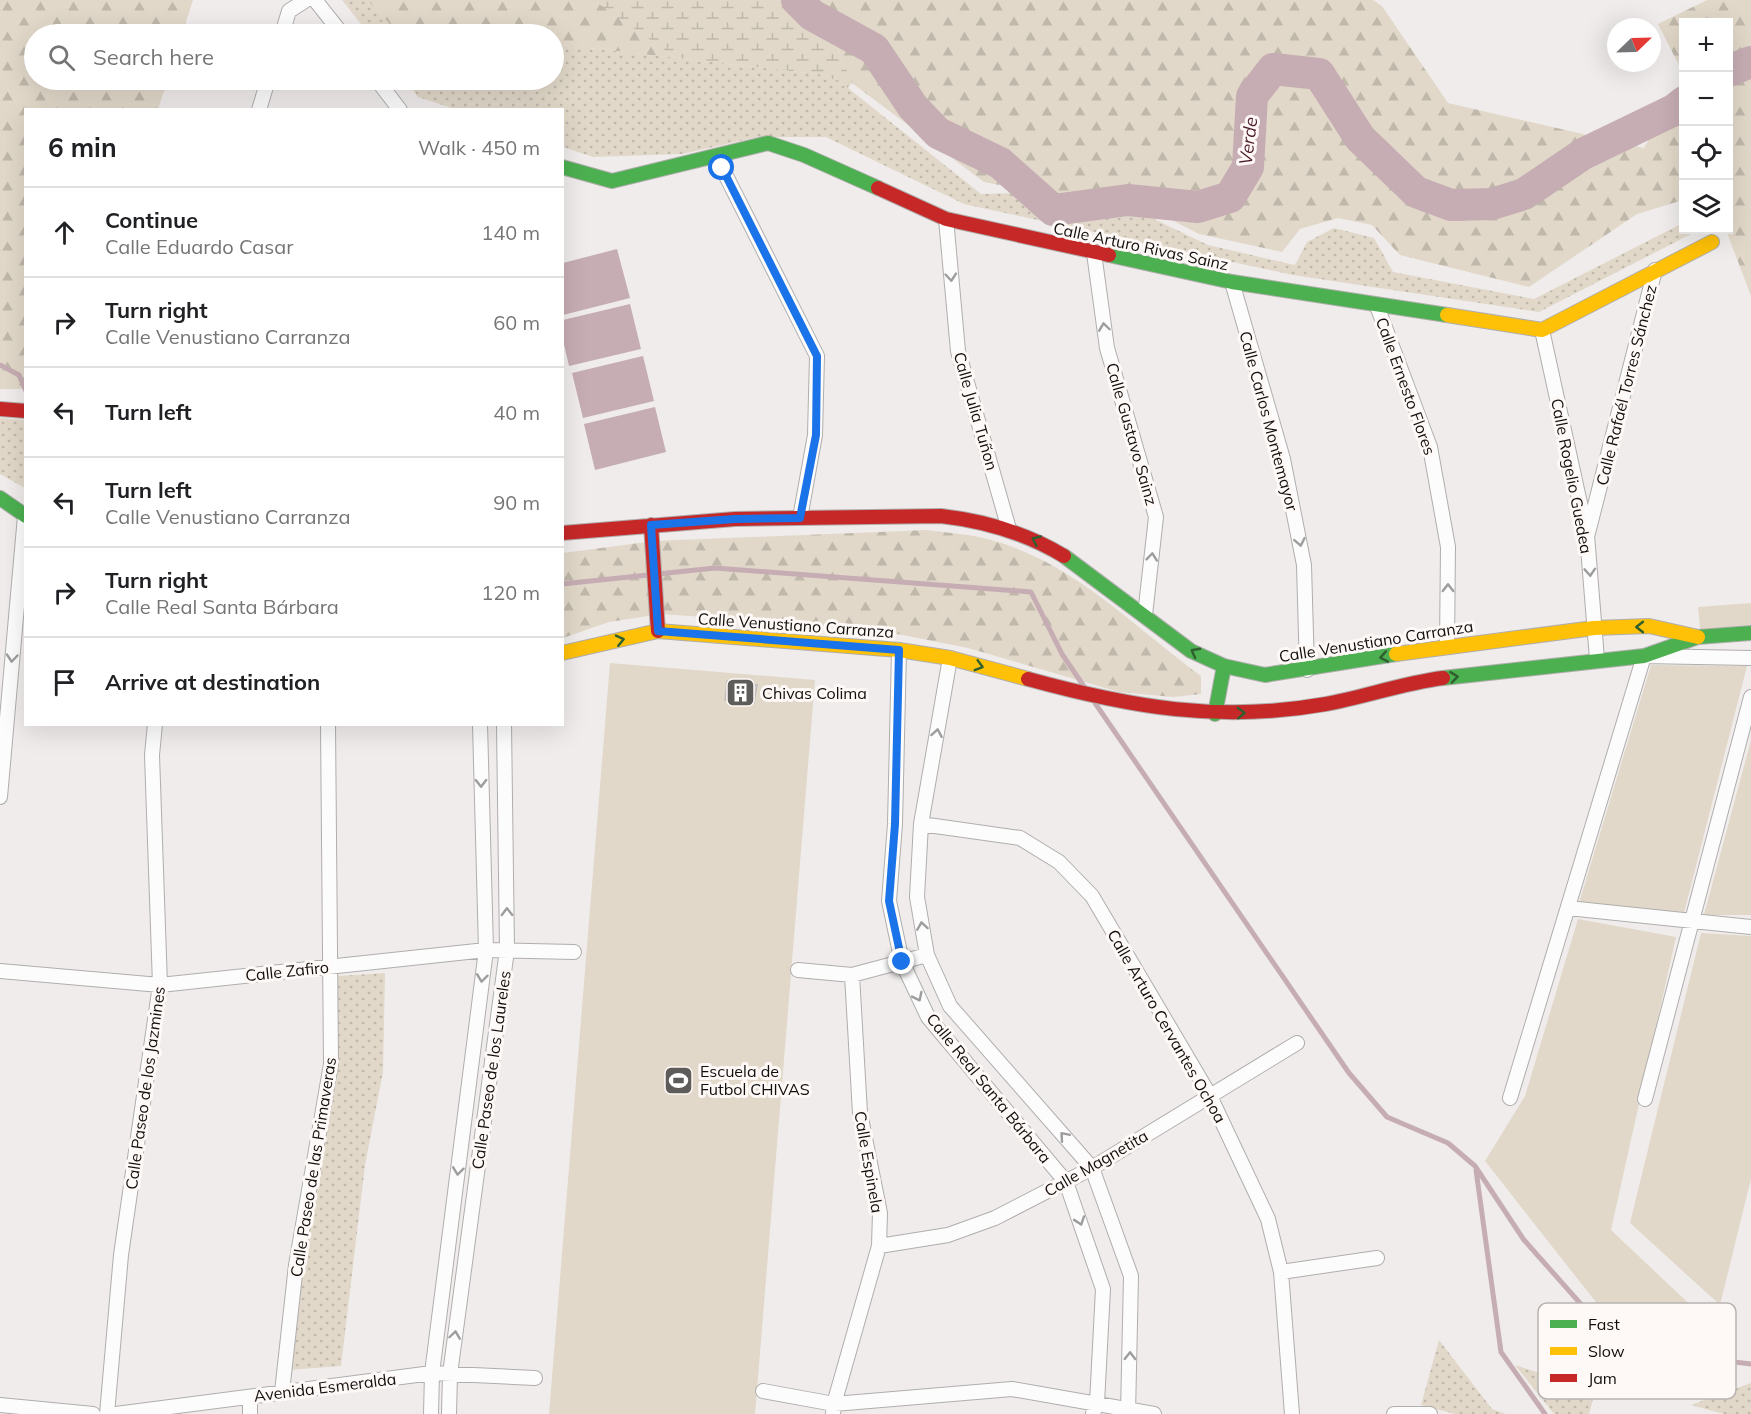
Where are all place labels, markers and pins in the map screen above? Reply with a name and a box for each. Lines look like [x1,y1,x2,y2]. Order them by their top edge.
building icon: Chivas Colima [725,677,757,709]
place label: Chivas Colima [762,683,867,703]
place label: Escuela de Futbol CHIVAS [700,1061,810,1099]
sports icon: Escuela de Futbol CHIVAS [663,1064,695,1096]

